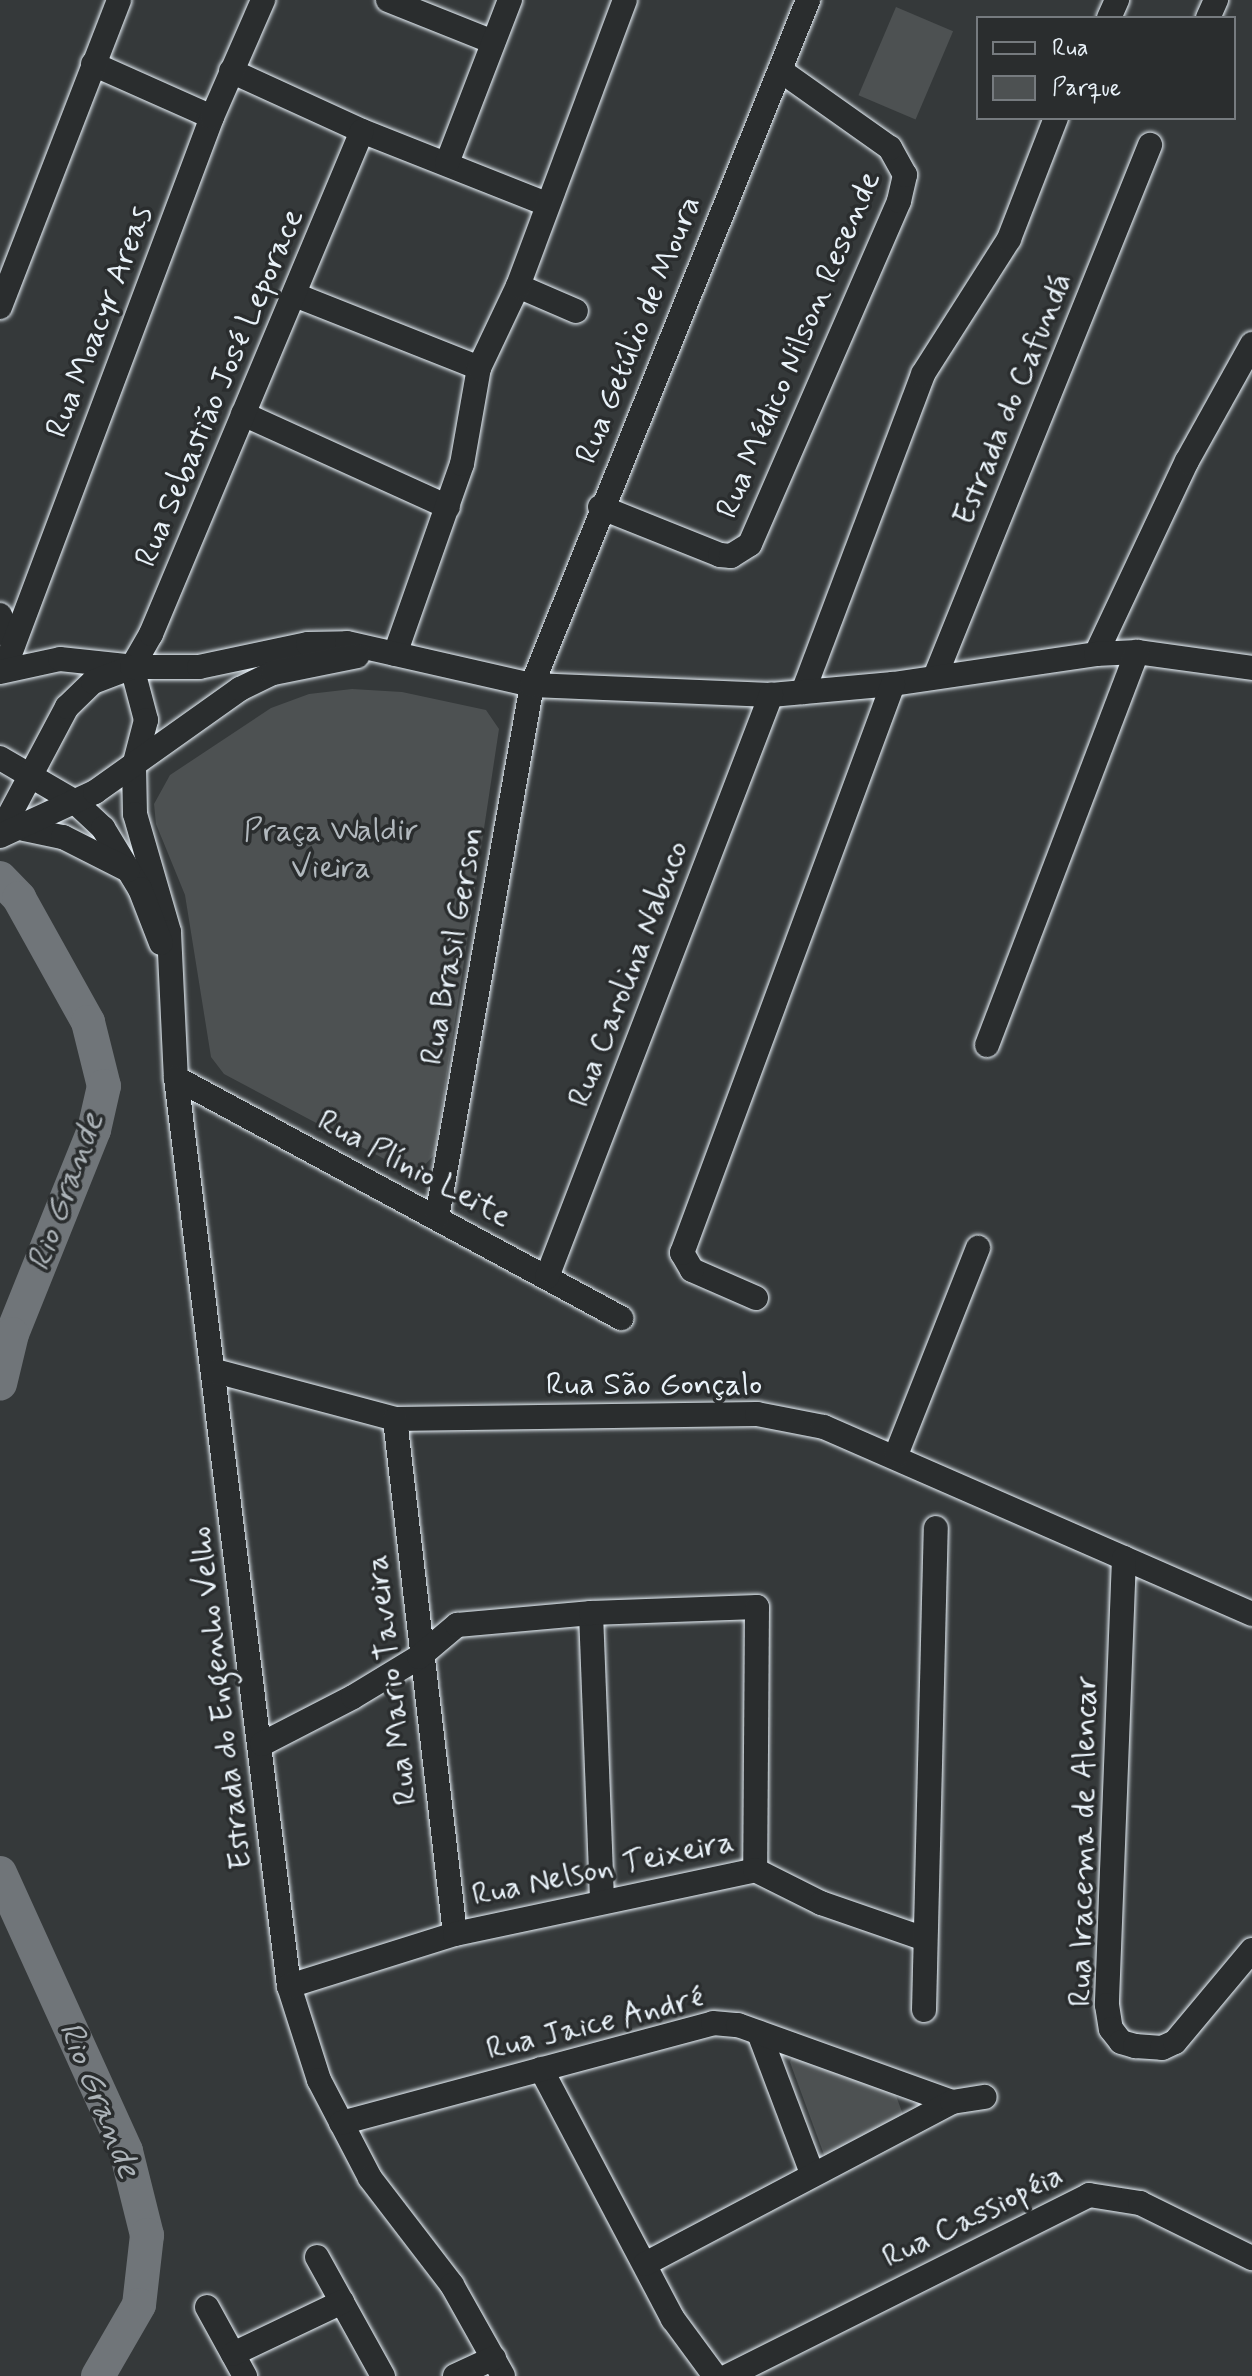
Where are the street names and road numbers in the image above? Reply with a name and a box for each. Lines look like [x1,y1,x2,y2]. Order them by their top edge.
street label: Rua Médico Nilson Resende [710,171,888,519]
street label: Rua Getúlio de Moura [568,191,710,469]
street label: Rua Moacyr Areas [38,199,162,445]
street label: Rua Sebastião José Leporace [127,203,313,573]
street label: Estrada do Cafundá [945,268,1081,530]
street label: Rua Brasil Gerson [414,827,492,1065]
street label: Rua Carolina Nabuco [562,839,696,1109]
street label: Rua Plínio Leite [311,1102,517,1236]
street label: Rua São Gonçalo [545,1366,763,1404]
street label: Estrada do Engenho Velho [181,1525,261,1871]
street label: Rua Mario Taveira [358,1558,426,1802]
street label: Rua Iracema de Alencar [1062,1671,1106,2011]
street label: Rua Nelson Teixeira [470,1823,736,1915]
street label: Rua Jaice André [483,1979,707,2069]
street label: Rua Cassiopéia [878,2157,1068,2277]

